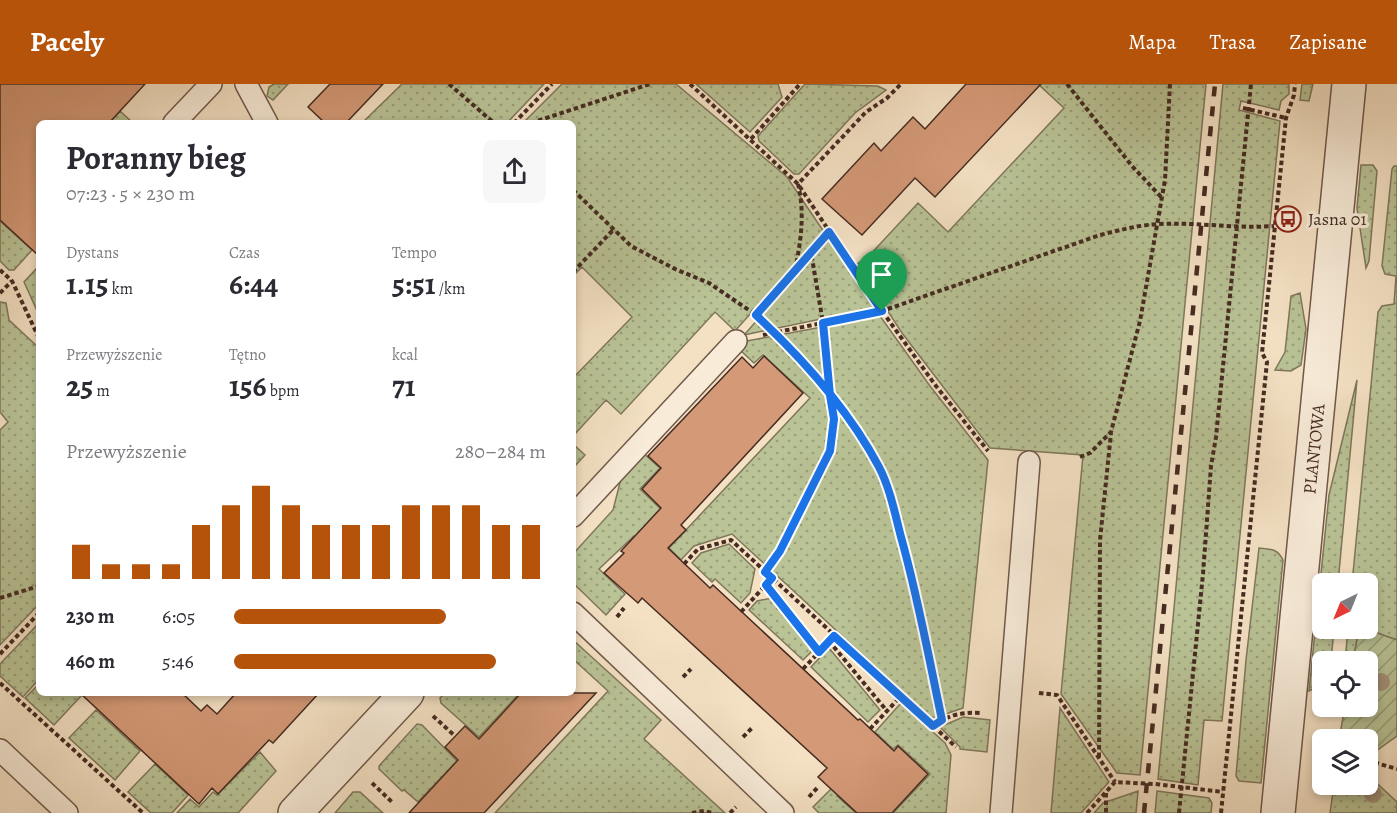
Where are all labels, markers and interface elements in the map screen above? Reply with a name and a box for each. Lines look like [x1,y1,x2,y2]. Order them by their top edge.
text: Pacely [30,23,104,61]
text: Mapa [1128,28,1176,56]
text: Trasa [1209,28,1256,56]
text: Zapisane [1289,28,1367,56]
text: Poranny bieg [66,135,246,180]
button: share [483,140,546,203]
text: 07:23 · 5 × 230 m [66,180,195,207]
bus stop icon: Jasna 01 [1273,204,1303,234]
place label: Jasna 01 [1308,207,1367,231]
text: Dystans [66,242,119,264]
text: Czas [229,242,260,264]
text: Tempo [392,242,437,264]
pin [856,249,907,311]
icon: arrive [865,258,898,291]
text: 1.15 [66,264,109,304]
text: 6:44 [229,264,278,304]
text: 5:51 [392,264,436,304]
text: km [109,278,133,300]
text: /km [436,278,465,300]
text: Przewyższenie [66,344,163,366]
text: Tętno [229,344,266,366]
text: kcal [392,344,418,366]
text: 25 [66,366,93,406]
text: 156 [229,366,267,406]
text: 71 [392,366,416,406]
text: m [93,380,110,402]
text: bpm [267,380,300,402]
street label: PLANTOWA [1297,402,1331,495]
text: Przewyższenie [66,438,187,465]
text: 280–284 m [455,438,546,465]
north arrow [1312,573,1378,639]
map controls [1312,573,1378,795]
text: 230 m [66,603,115,630]
text: 6:05 [162,603,195,630]
text: 460 m [66,648,115,675]
text: 5:46 [162,648,194,675]
button: locate [1312,651,1378,717]
button: layers [1312,729,1378,795]

